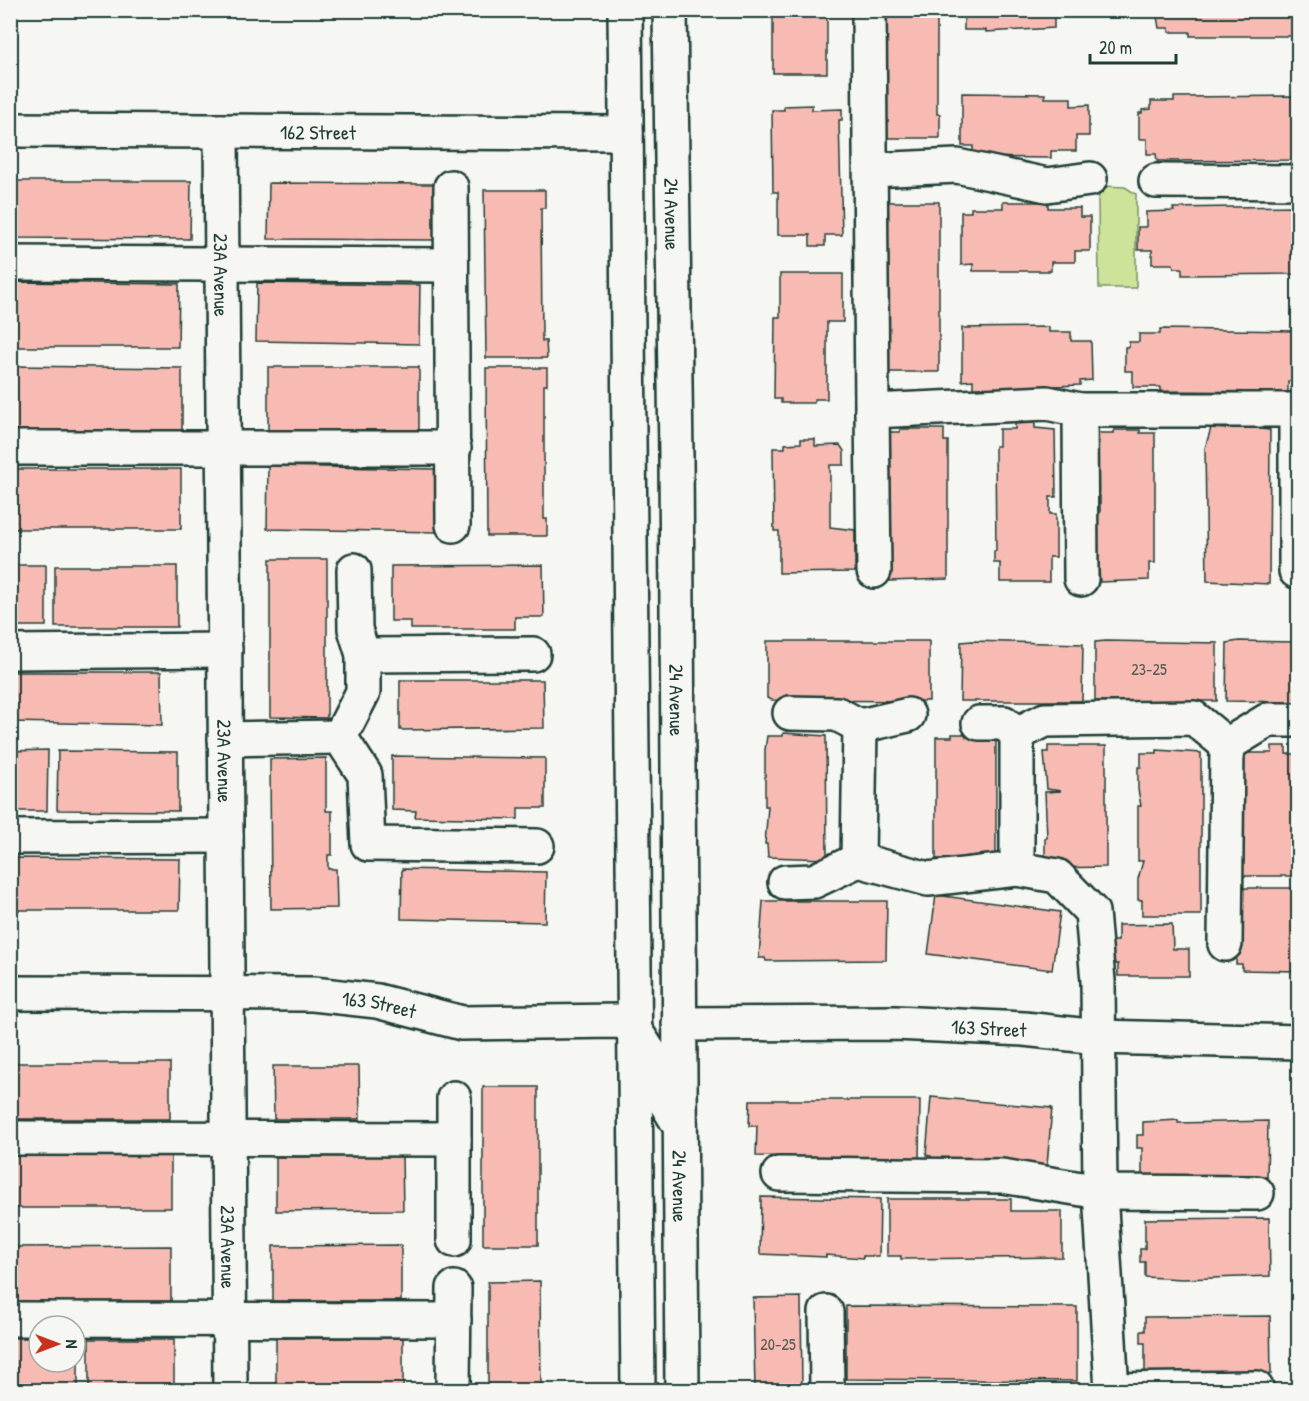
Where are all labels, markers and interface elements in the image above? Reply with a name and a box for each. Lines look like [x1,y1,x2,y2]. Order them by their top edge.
scale bar [1090,27,1176,65]
text: 20 m [1099,35,1132,60]
street label: 162 Street [280,118,357,145]
street label: 24 Avenue [659,178,687,250]
street label: 23A Avenue [208,233,236,317]
house number: 23-25 [1131,658,1167,680]
street label: 24 Avenue [664,664,691,736]
street label: 23A Avenue [212,719,239,803]
street label: 163 Street [341,984,421,1024]
street label: 163 Street [951,1012,1028,1043]
street label: 24 Avenue [667,1150,694,1222]
street label: 23A Avenue [215,1205,243,1289]
north arrow [27,1314,87,1374]
house number: 20-25 [760,1333,796,1355]
text: N [61,1340,83,1349]

